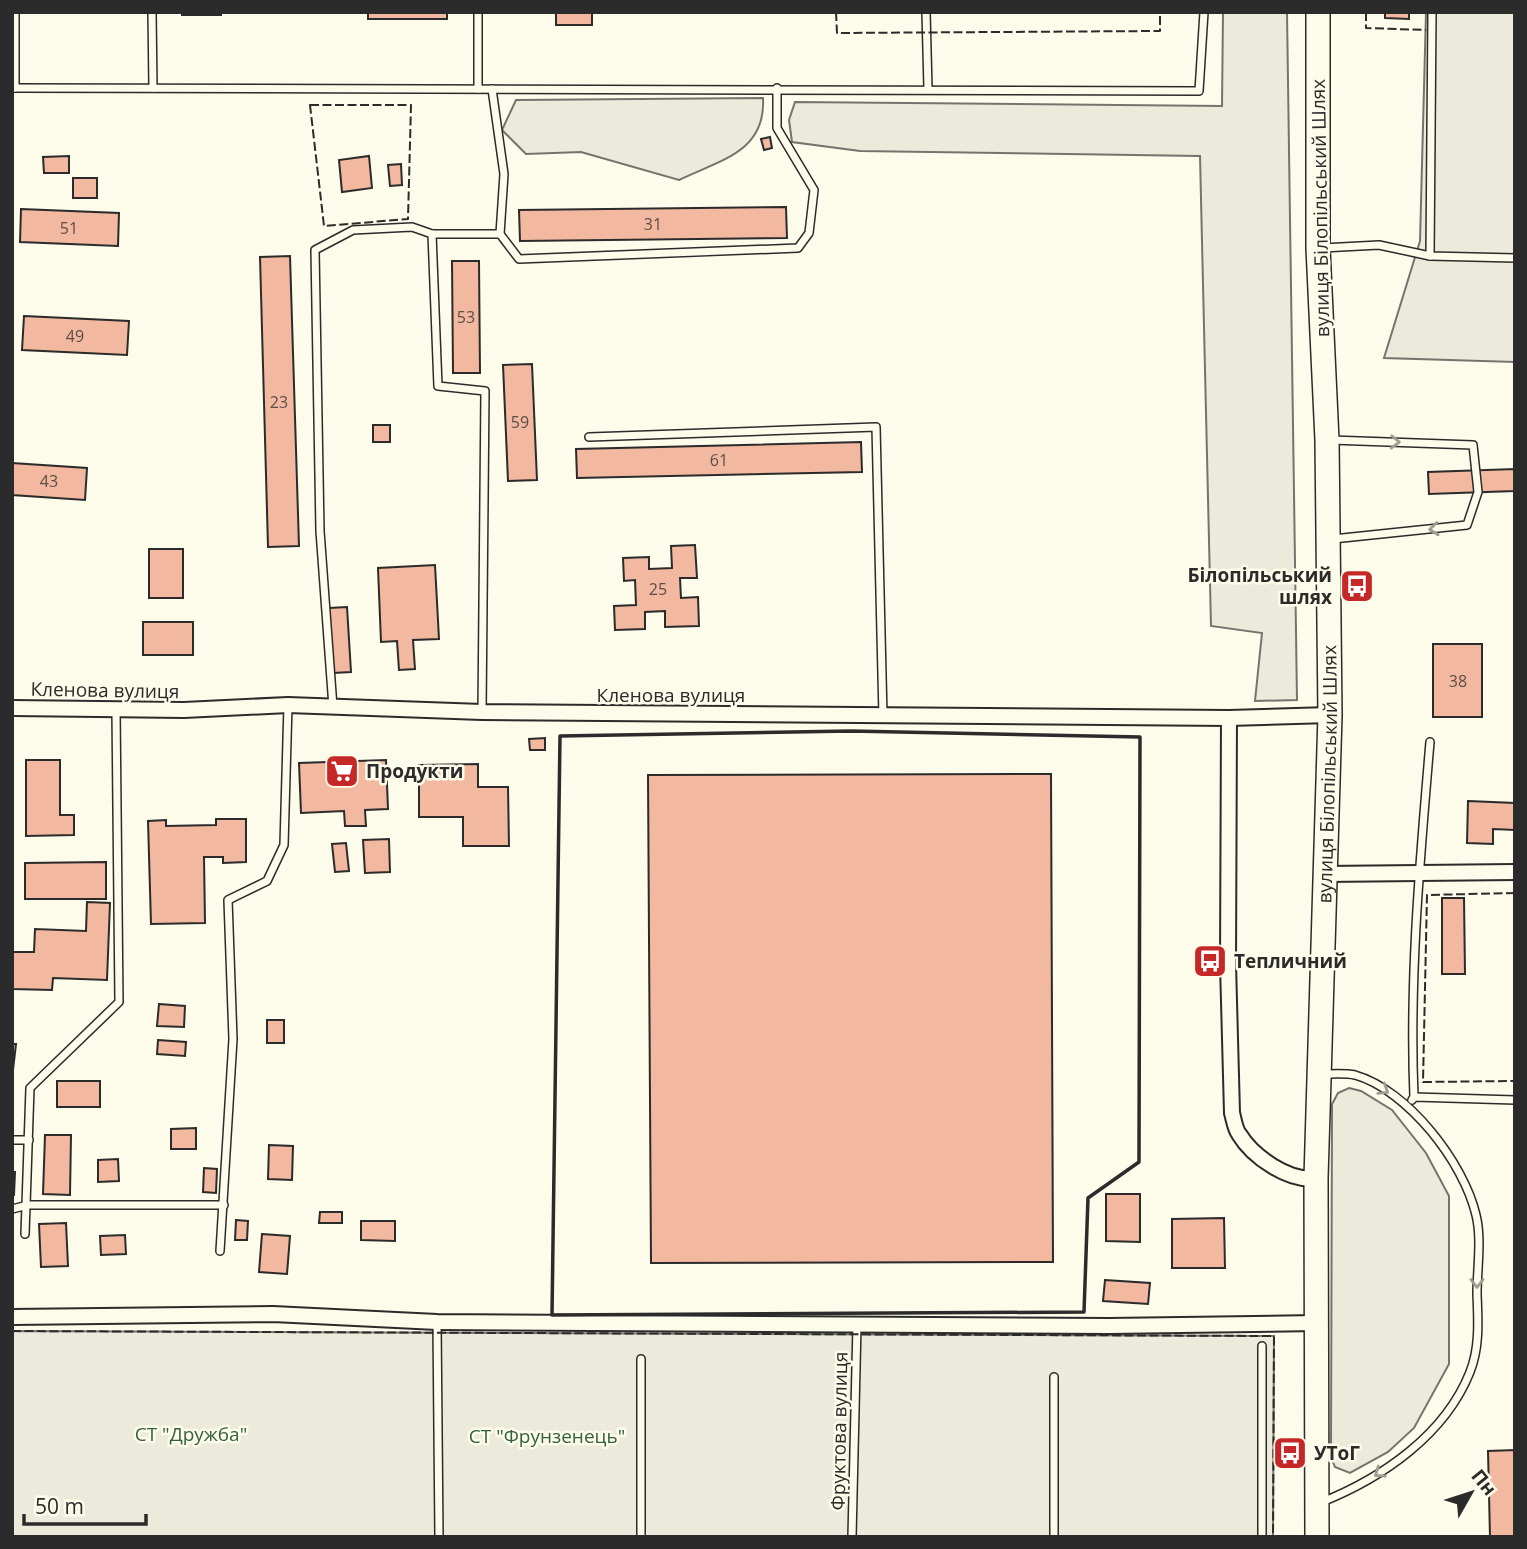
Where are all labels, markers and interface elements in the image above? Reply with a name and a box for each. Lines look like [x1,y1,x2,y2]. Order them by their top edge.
street label: вулиця Білопільський Шлях [1305,79,1335,337]
house number: 31 [644,213,662,235]
house number: 51 [60,217,78,239]
house number: 53 [457,306,475,328]
house number: 49 [66,325,84,347]
house number: 23 [270,391,288,413]
house number: 59 [511,411,529,433]
one-way arrow [1390,435,1401,450]
house number: 61 [710,449,728,471]
house number: 43 [40,470,58,492]
one-way arrow [1428,521,1439,536]
place label: Білопільський шлях [1187,562,1332,610]
bus stop icon: Білопільський шлях [1338,567,1376,605]
house number: 25 [649,578,667,600]
street label: вулиця Білопільський Шлях [1311,645,1343,904]
house number: 38 [1449,670,1467,692]
street label: Кленова вулиця [30,676,180,704]
street label: Кленова вулиця [597,682,745,708]
supermarket icon: Продукти [323,752,361,790]
place label: Продукти [366,758,463,784]
bus stop icon: Тепличний [1191,942,1229,980]
place label: Тепличний [1234,948,1347,974]
one-way arrow [1376,1081,1389,1094]
one-way arrow [1469,1279,1485,1289]
street label: Фруктова вулиця [825,1351,853,1511]
park label: СТ "Дружба" [135,1421,247,1447]
park label: СТ "Фрунзенець" [469,1423,625,1449]
bus stop icon: УТоГ [1271,1434,1309,1472]
place label: УТоГ [1314,1440,1360,1466]
north arrow [1436,1458,1506,1528]
text: Пн [1466,1464,1503,1501]
one-way arrow [1374,1465,1387,1477]
scale bar [24,1482,147,1526]
text: 50 m [35,1492,84,1520]

